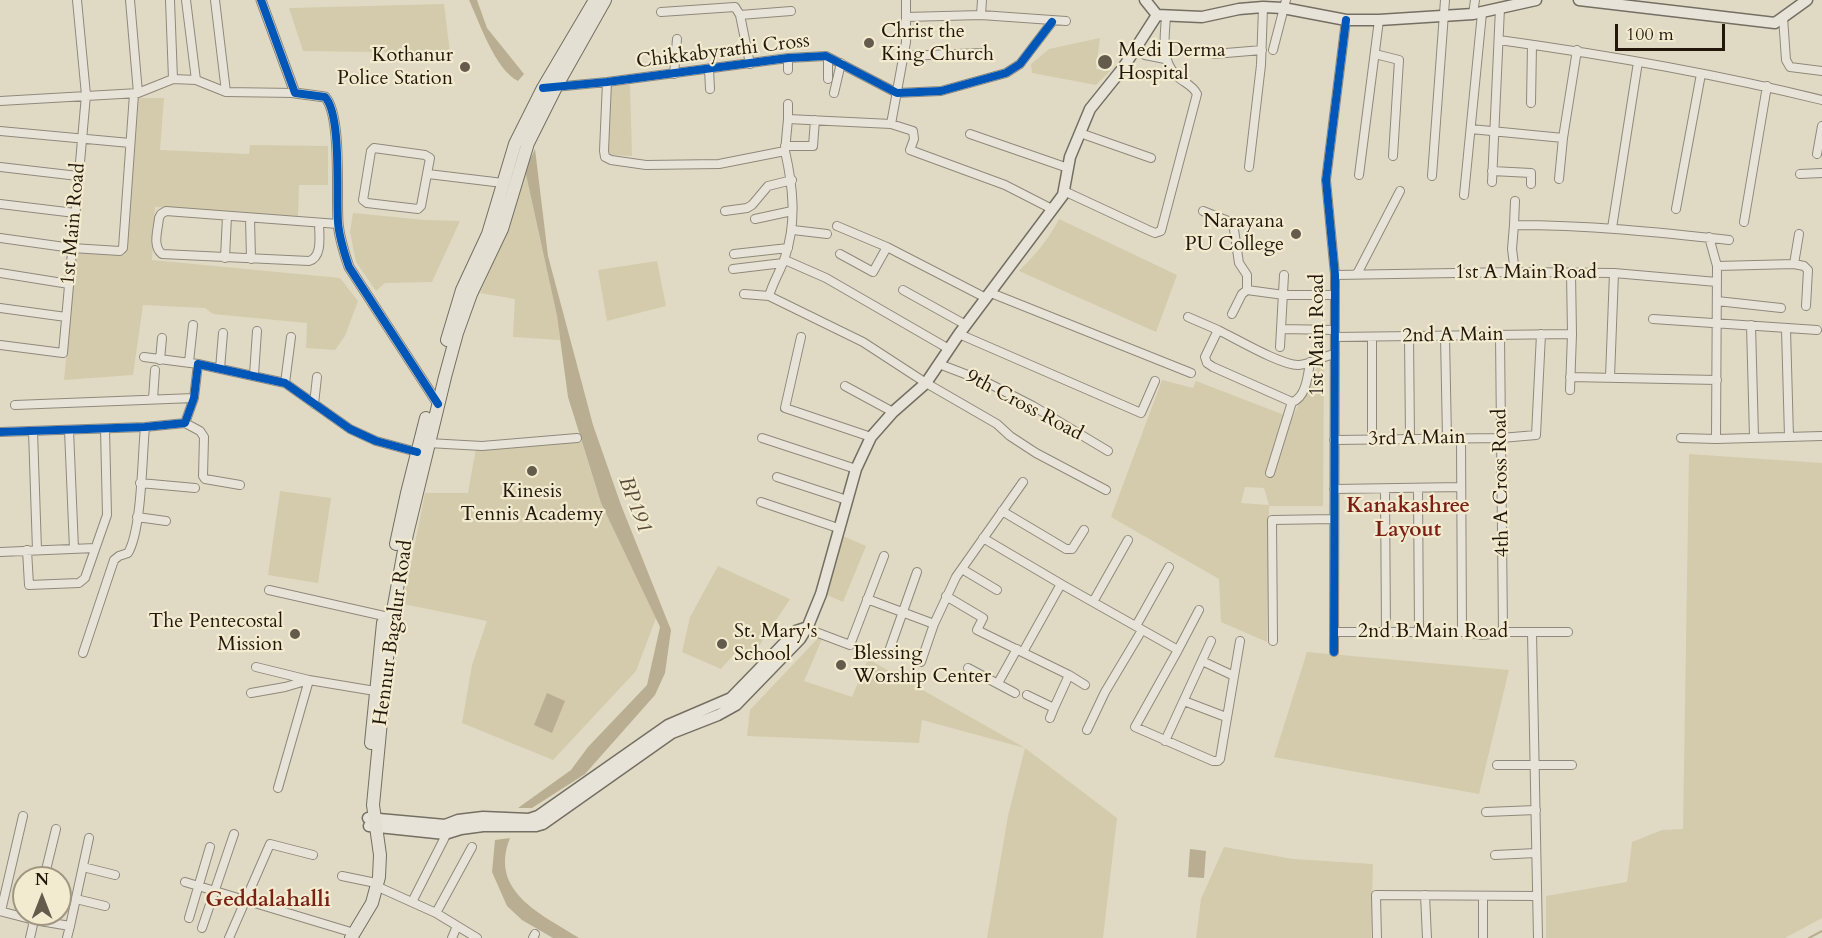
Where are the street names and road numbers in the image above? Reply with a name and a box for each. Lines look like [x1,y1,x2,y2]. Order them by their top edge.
street label: Chikkabyrathi Cross [635,29,811,75]
street label: 1st Main Road [57,162,91,286]
street label: 1st A Main Road [1455,261,1597,285]
street label: 1st Main Road [1306,274,1330,396]
street label: 2nd A Main [1402,323,1504,349]
street label: 9th Cross Road [961,365,1087,447]
street label: 4th A Cross Road [1489,408,1515,558]
street label: 3rd A Main [1368,426,1466,452]
street label: Hennur Bagalur Road [369,539,419,727]
street label: 2nd B Main Road [1358,620,1508,644]

